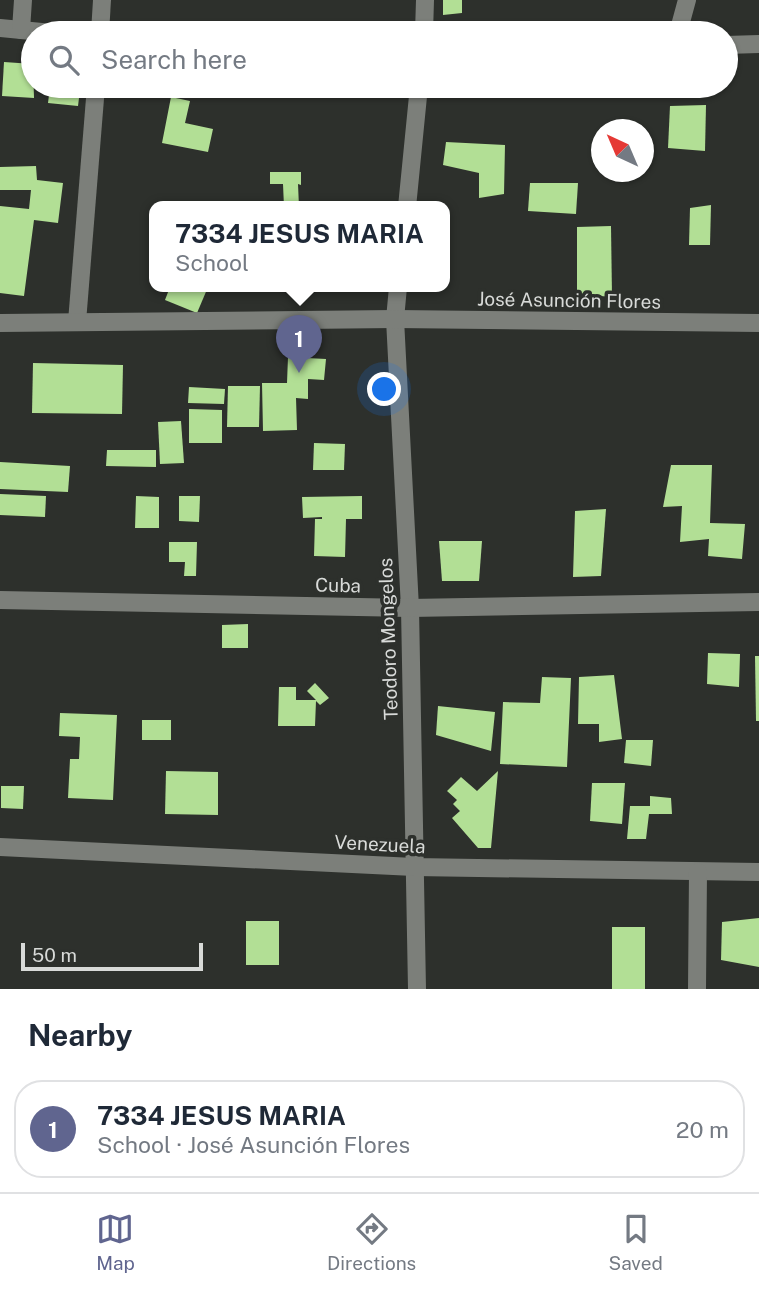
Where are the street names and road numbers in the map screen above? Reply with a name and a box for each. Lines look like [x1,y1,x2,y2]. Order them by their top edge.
street label: José Asunción Flores [477,287,661,313]
street label: Teodoro Mongelos [374,558,402,720]
street label: Cuba [315,574,361,596]
street label: Venezuela [334,831,426,857]

